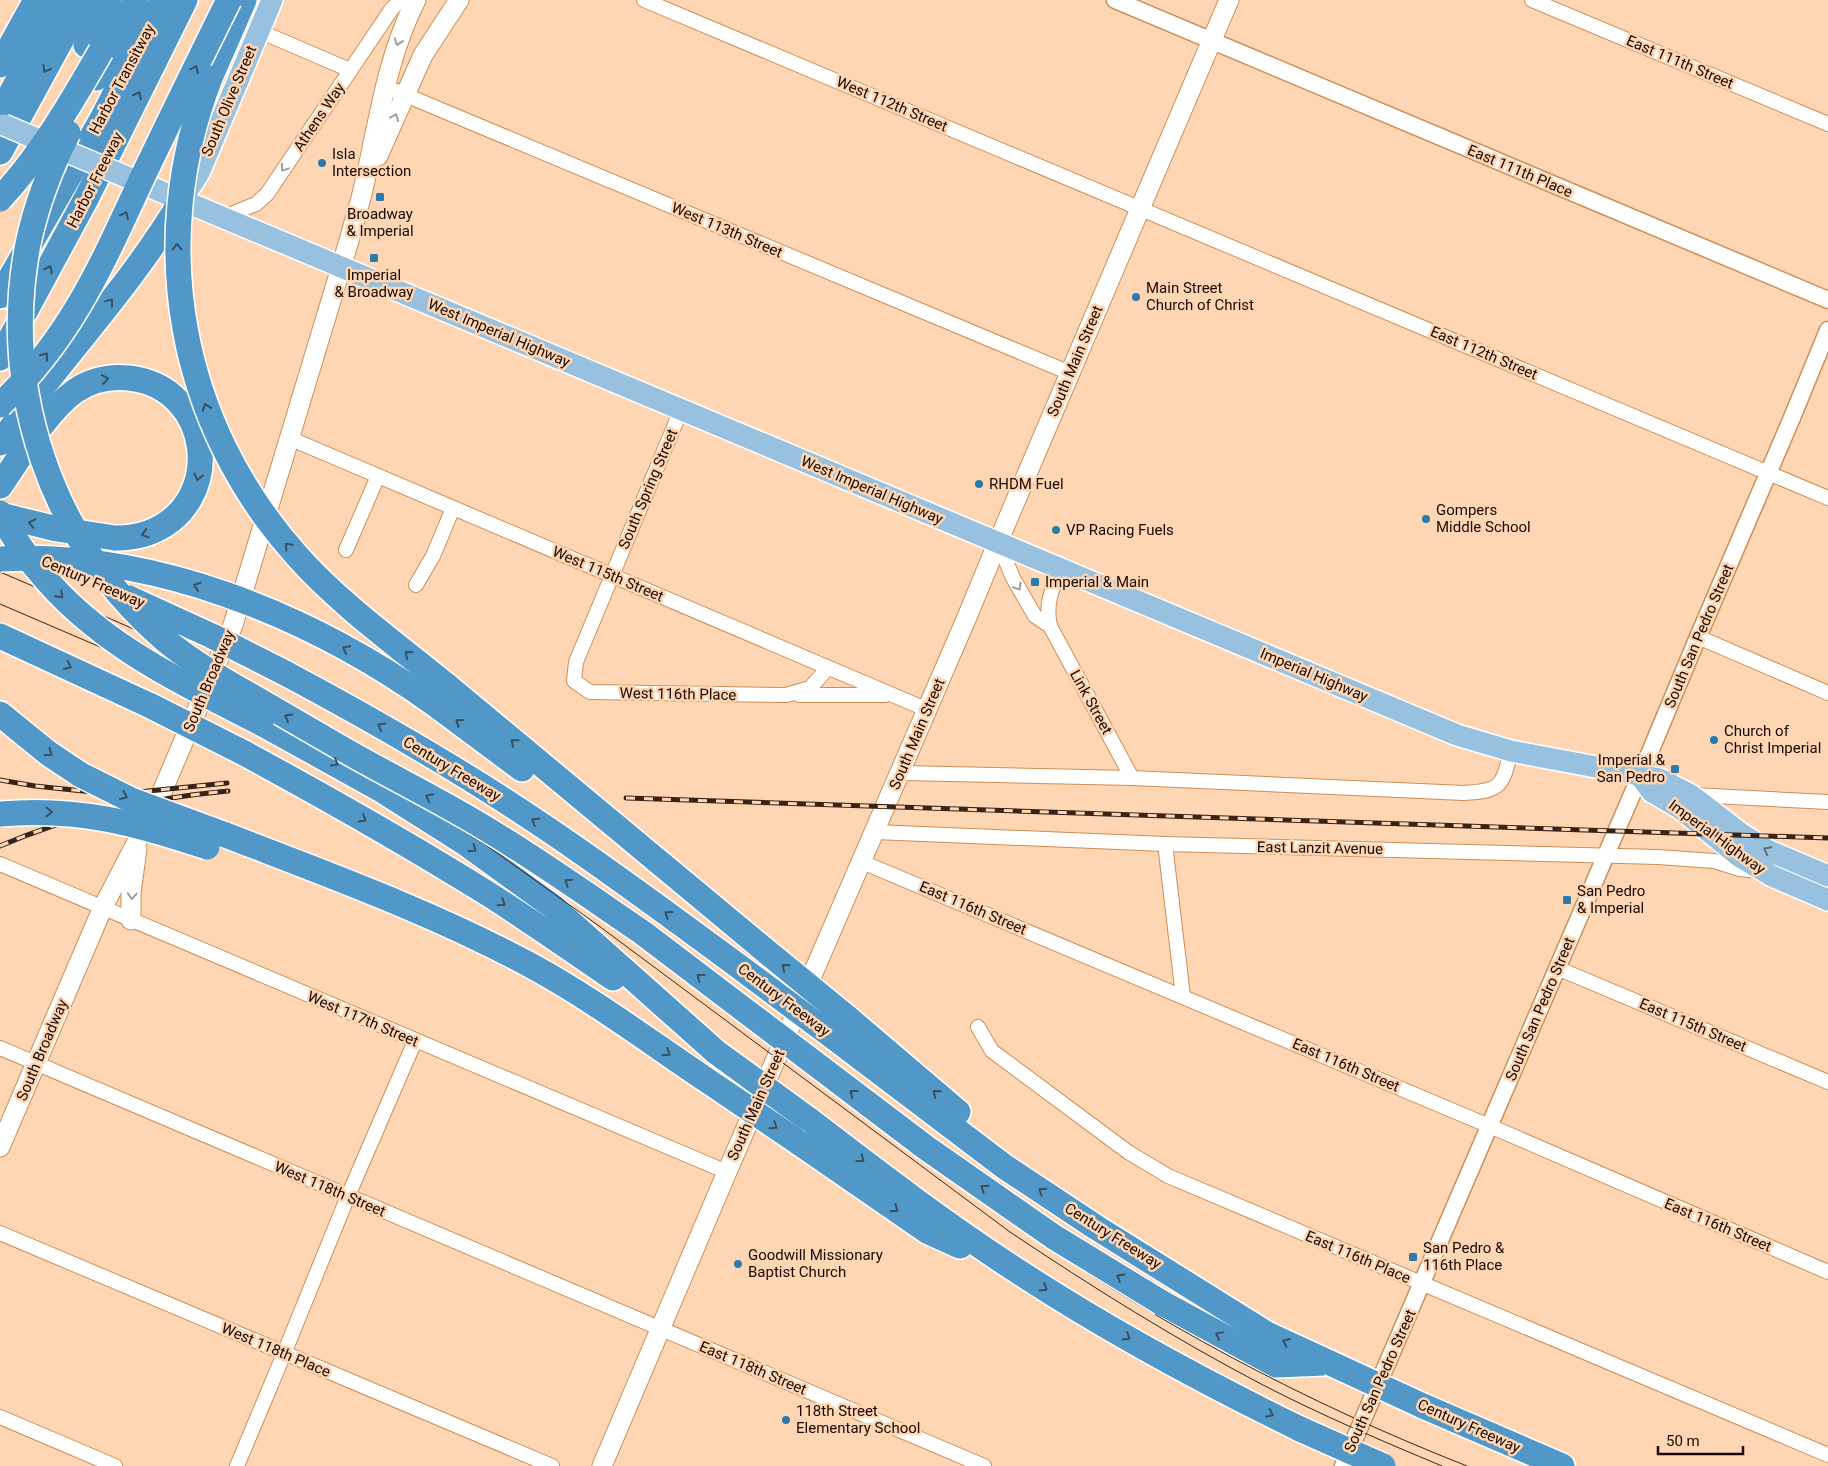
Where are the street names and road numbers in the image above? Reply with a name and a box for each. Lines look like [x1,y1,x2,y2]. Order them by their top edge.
street label: Harbor Transitway [85,21,159,137]
street label: East 111th Street [1624,31,1736,93]
street label: South Olive Street [198,43,261,159]
street label: West 112th Street [834,72,950,136]
street label: Athens Way [290,79,348,155]
street label: Harbor Freeway [63,129,127,231]
street label: East 111th Place [1465,141,1575,201]
street label: West 113th Street [669,198,785,262]
street label: West Imperial Highway [425,295,573,371]
street label: South Main Street [1043,303,1107,419]
street label: East 112th Street [1428,322,1540,384]
street label: South Spring Street [615,426,681,552]
street label: West Imperial Highway [798,452,946,528]
street label: West 115th Street [550,542,666,606]
street label: Century Freeway [39,552,147,612]
street label: South San Pedro Street [1661,561,1737,711]
street label: South Broadway [180,628,238,734]
street label: Imperial Highway [1257,644,1371,706]
street label: Link Street [1066,667,1116,737]
street label: South Main Street [885,676,949,792]
street label: West 116th Place [620,684,737,704]
street label: Century Freeway [400,733,504,805]
street label: Imperial Highway [1665,796,1769,878]
street label: East Lanzit Avenue [1257,838,1383,858]
street label: East 116th Street [917,877,1029,939]
street label: South San Pedro Street [1502,934,1578,1084]
street label: Century Freeway [734,960,834,1040]
street label: West 117th Street [305,987,421,1051]
street label: East 115th Street [1637,994,1749,1056]
street label: South Broadway [13,997,71,1103]
street label: East 116th Street [1290,1034,1402,1096]
street label: South Main Street [724,1047,788,1163]
street label: West 118th Street [272,1157,388,1221]
street label: East 116th Street [1662,1194,1774,1256]
street label: Century Freeway [1061,1199,1165,1273]
street label: East 116th Place [1303,1227,1413,1287]
street label: South San Pedro Street [1340,1307,1420,1455]
street label: West 118th Place [219,1319,333,1381]
street label: East 118th Street [697,1337,809,1399]
street label: Century Freeway [1415,1395,1523,1457]

